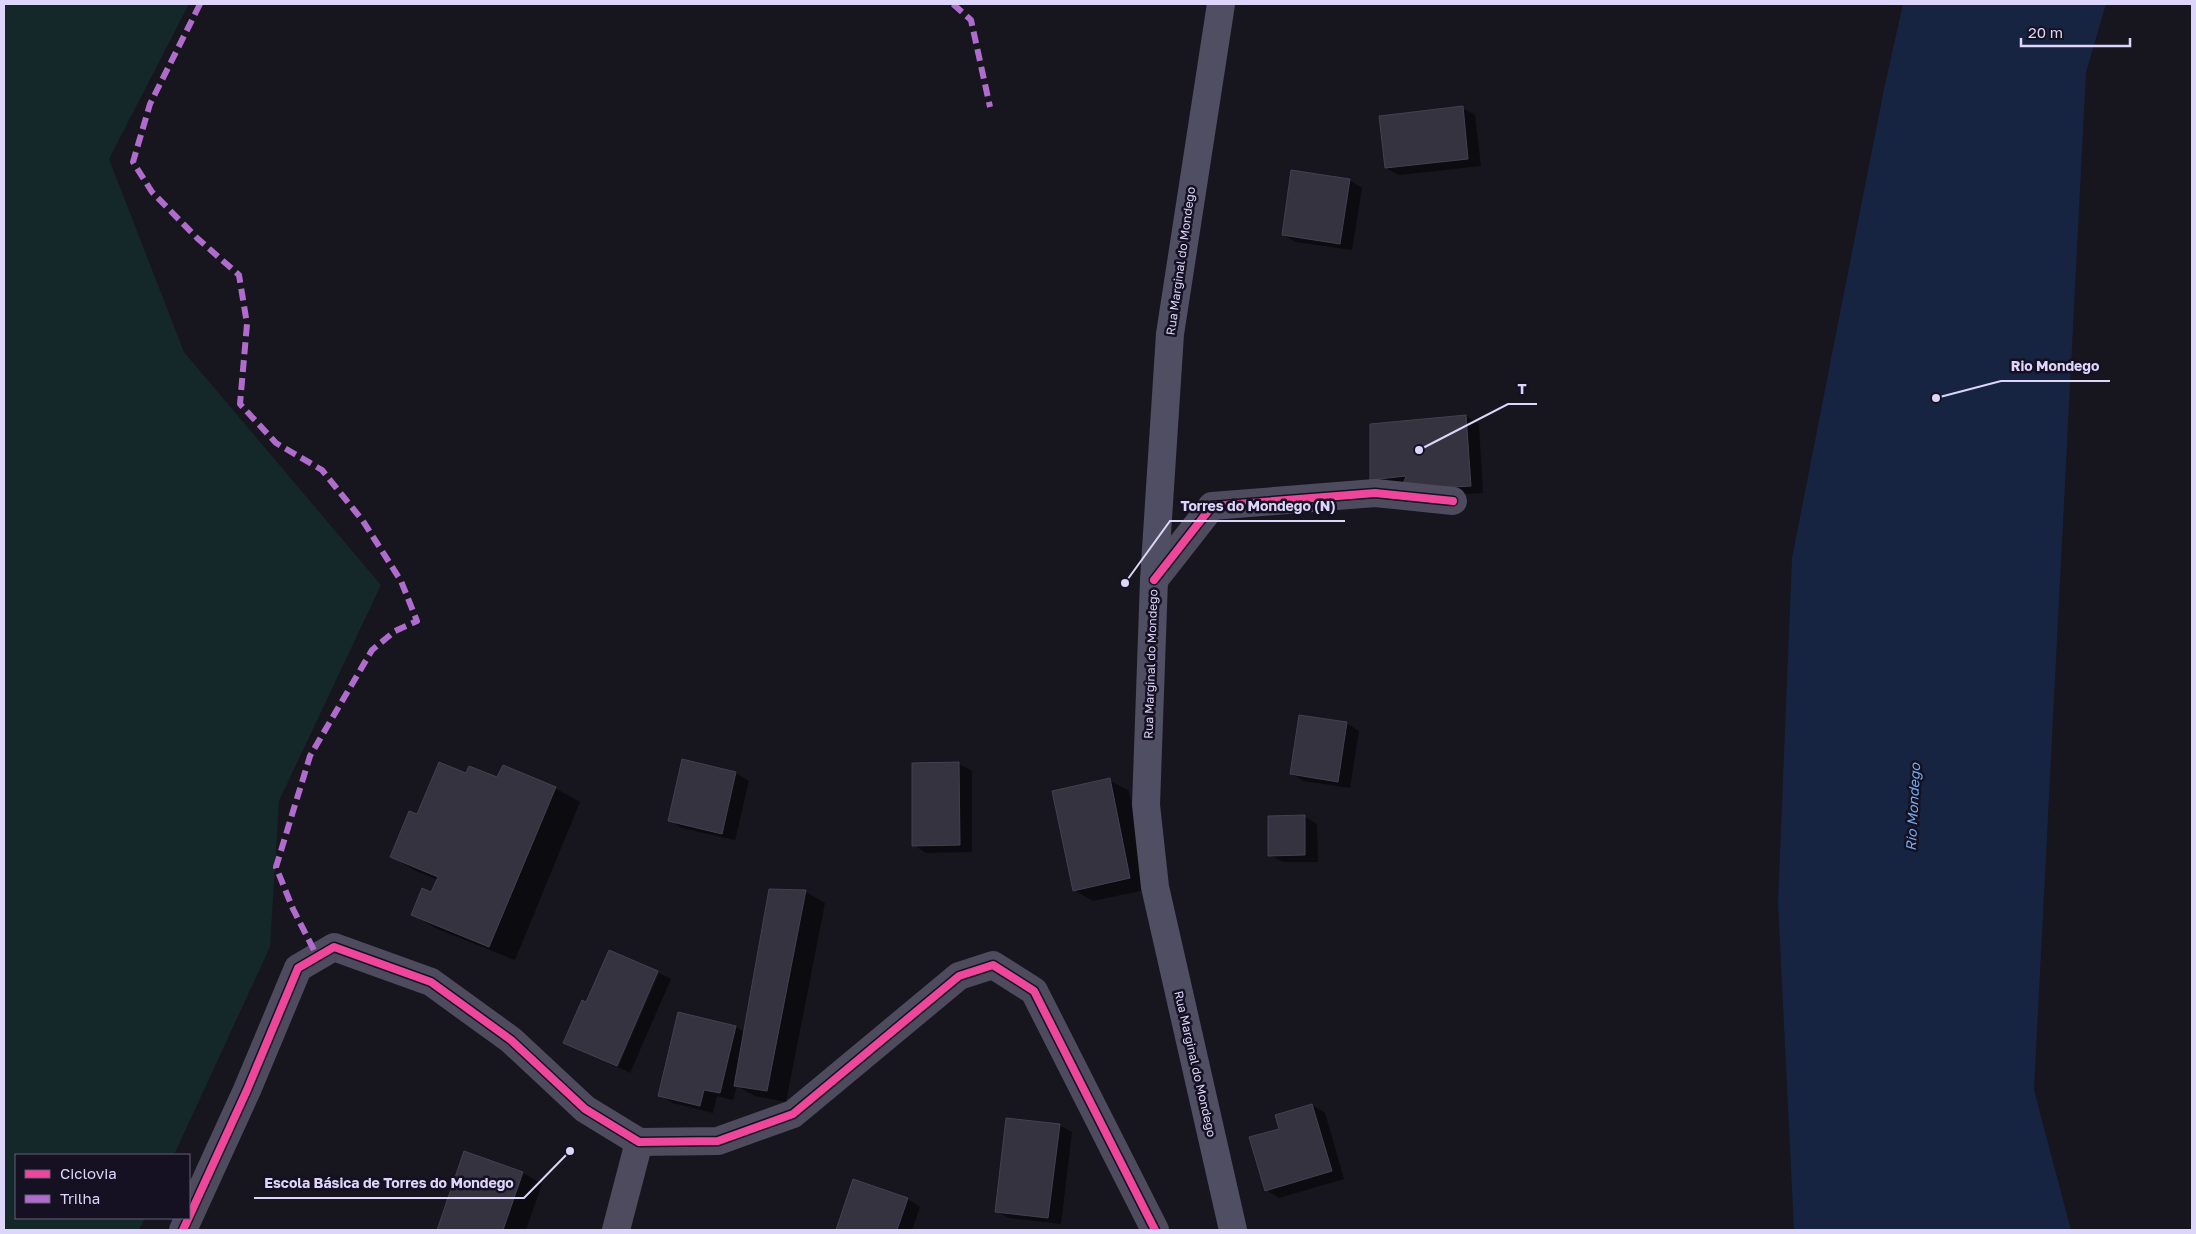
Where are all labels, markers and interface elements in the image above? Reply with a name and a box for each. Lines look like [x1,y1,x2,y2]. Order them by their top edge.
scale bar [2021,15,2130,47]
text: 20 m [2028,23,2063,41]
street label: Rua Marginal do Mondego [1163,186,1198,336]
callout: Rio Mondego [2001,352,2110,381]
text: Rio Mondego [2011,357,2099,374]
callout: T [1508,375,1537,404]
text: T [1517,380,1527,397]
callout: Torres do Mondego (N) [1170,492,1345,521]
text: Torres do Mondego (N) [1180,497,1336,514]
street label: Rua Marginal do Mondego [1140,589,1161,739]
water label: Rio Mondego [1902,761,1923,851]
street label: Rua Marginal do Mondego [1171,989,1220,1138]
legend [15,1154,190,1219]
text: Ciclovia [60,1164,117,1182]
callout: Escola Básica de Torres do Mondego [254,1169,524,1198]
text: Escola Básica de Torres do Mondego [264,1174,514,1191]
text: Trilha [60,1189,100,1207]

